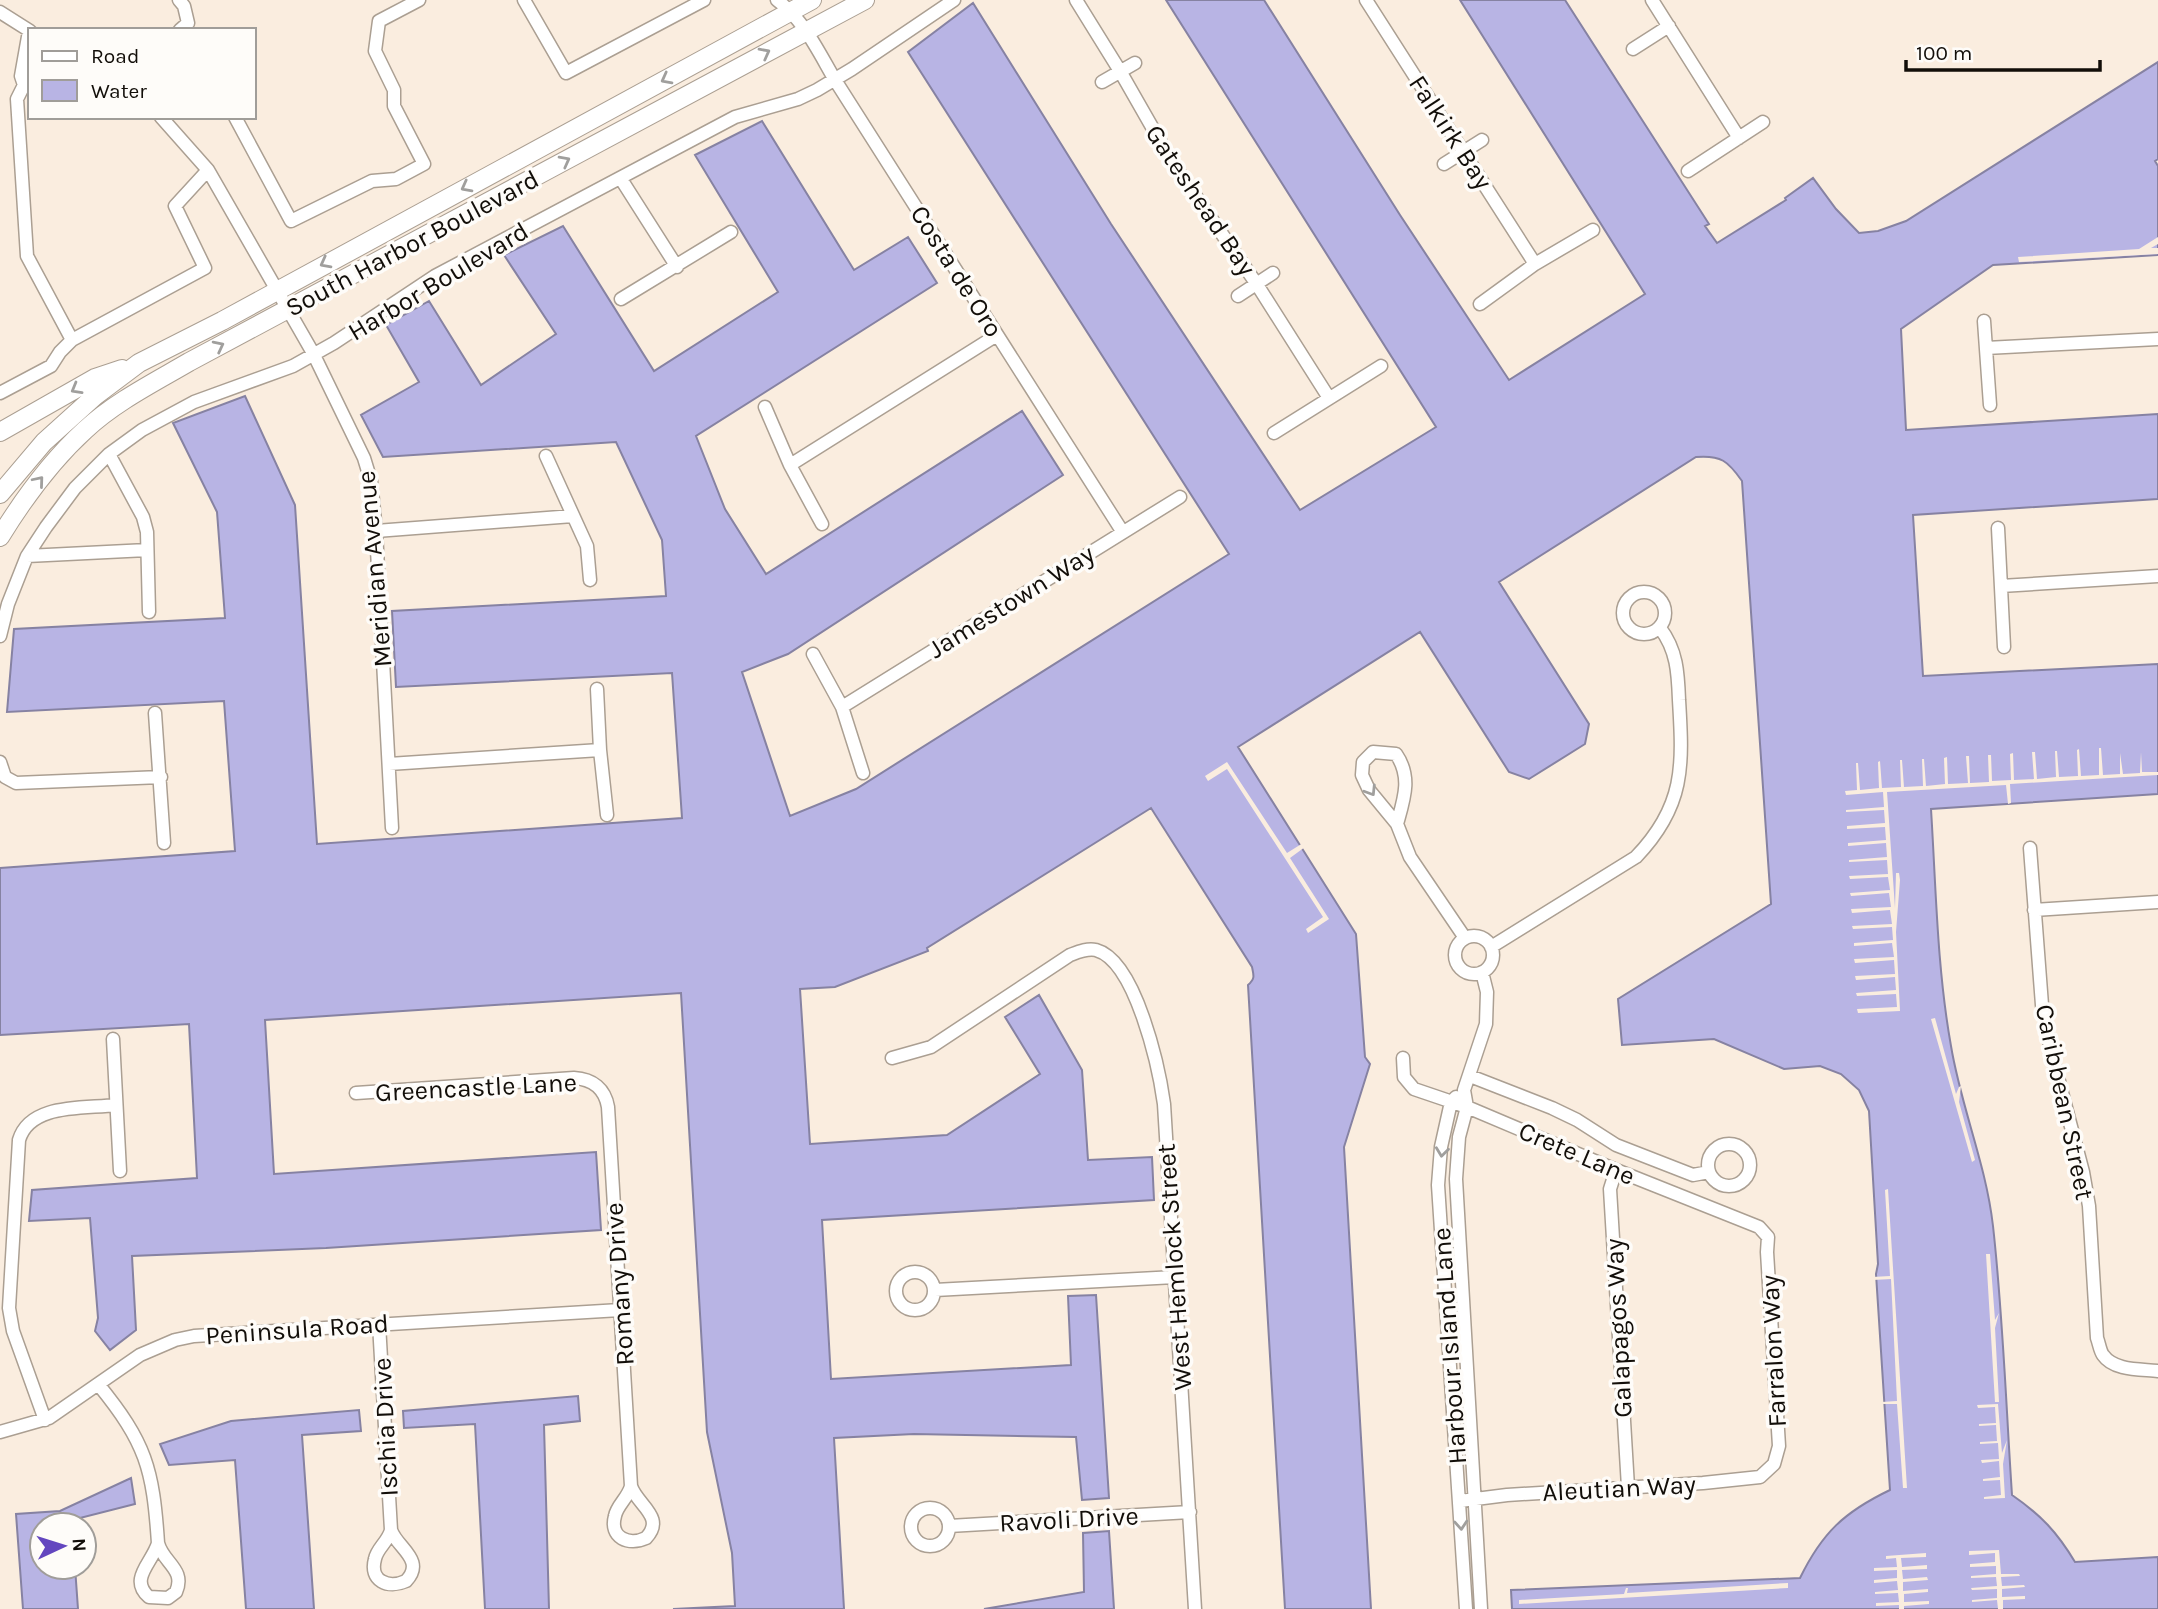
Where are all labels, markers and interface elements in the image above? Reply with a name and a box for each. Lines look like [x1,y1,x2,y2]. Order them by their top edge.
legend [28,28,256,119]
scale bar [1906,28,2100,72]
text: 100 m [1916,41,1973,65]
text: Road [91,44,139,68]
one-way arrow [758,48,771,62]
street label: Falkirk Bay [1402,69,1499,195]
one-way arrow [661,71,673,84]
text: Water [91,79,147,103]
street label: Gateshead Bay [1139,119,1262,282]
one-way arrow [558,156,570,169]
street label: South Harbor Boulevard [280,163,544,323]
one-way arrow [461,179,473,192]
street label: Costa de Oro [904,200,1009,343]
street label: Harbor Boulevard [342,215,534,347]
one-way arrow [320,255,332,268]
one-way arrow [212,341,225,354]
one-way arrow [71,381,83,394]
street label: Meridian Avenue [350,469,399,669]
one-way arrow [31,476,43,489]
street label: Jamestown Way [923,538,1100,665]
one-way arrow [1362,783,1375,796]
street label: Caribbean Street [2029,1002,2100,1203]
street label: Greencastle Lane [374,1067,578,1108]
street label: Crete Lane [1514,1115,1640,1192]
street label: West Hemlock Street [1150,1142,1199,1392]
one-way arrow [1434,1146,1449,1157]
street label: Romany Drive [598,1201,641,1367]
street label: Harbour Island Lane [1426,1227,1473,1465]
street label: Galapagos Way [1598,1237,1639,1419]
street label: Farralon Way [1754,1274,1793,1428]
street label: Peninsula Road [204,1308,390,1351]
street label: Ischia Drive [366,1357,405,1497]
street label: Aleutian Way [1541,1469,1697,1508]
street label: Ravoli Drive [999,1500,1139,1539]
north arrow [28,1511,98,1581]
one-way arrow [1453,1520,1468,1531]
text: N [68,1537,90,1552]

